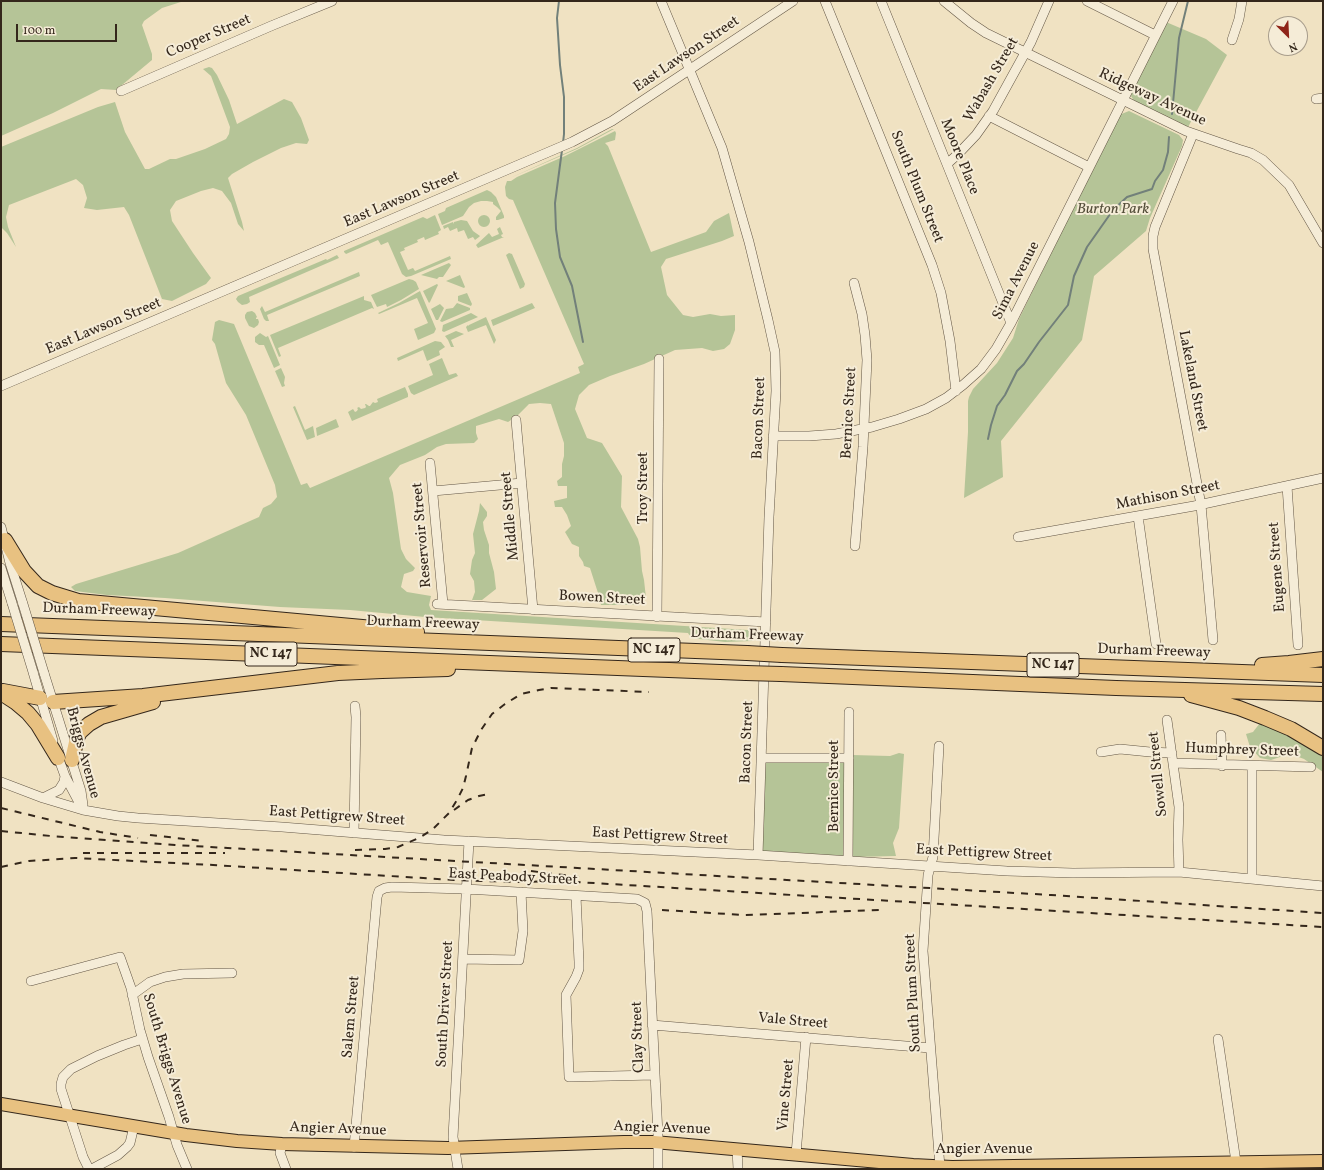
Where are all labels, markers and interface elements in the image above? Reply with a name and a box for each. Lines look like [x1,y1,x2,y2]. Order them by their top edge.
street label: Cooper Street [164,11,254,63]
street label: East Lawson Street [631,13,743,97]
scale bar [18,16,119,42]
north arrow [1268,16,1308,56]
text: 100 m [23,23,55,39]
street label: Wabash Street [961,34,1023,126]
text: N [1286,38,1299,55]
street label: Ridgeway Avenue [1095,65,1209,131]
street label: Moore Place [936,116,982,198]
street label: South Plum Street [885,128,947,246]
street label: East Lawson Street [341,168,463,232]
park label: Burton Park [1077,201,1149,219]
street label: Sima Avenue [990,239,1044,323]
street label: East Lawson Street [43,295,165,359]
street label: Lakeland Street [1173,329,1211,433]
street label: Bernice Street [839,366,861,460]
street label: Bacon Street [750,376,770,460]
street label: Troy Street [635,452,653,524]
street label: Middle Street [498,471,524,561]
street label: Mathison Street [1114,477,1222,515]
street label: Reservoir Street [409,482,437,588]
street label: Eugene Street [1266,521,1290,613]
street label: Bowen Street [558,588,646,610]
street label: Durham Freeway [42,600,156,622]
street label: Durham Freeway [366,613,480,635]
street label: Durham Freeway [690,625,804,647]
road number: NC 147 [628,638,680,662]
street label: Durham Freeway [1097,641,1211,663]
road number: NC 147 [245,642,297,666]
road number: NC 147 [1027,653,1079,677]
street label: Bacon Street [738,700,758,784]
street label: Briggs Avenue [61,705,103,801]
street label: Sowell Street [1146,730,1172,818]
street label: Bernice Street [826,740,844,832]
street label: Humphrey Street [1185,740,1299,762]
street label: East Pettigrew Street [268,803,406,831]
street label: East Pettigrew Street [591,824,729,850]
street label: East Pettigrew Street [915,841,1053,867]
street label: East Peabody Street [448,866,578,890]
street label: South Plum Street [902,933,926,1053]
street label: South Driver Street [434,940,458,1068]
street label: Salem Street [339,975,365,1059]
street label: South Briggs Avenue [138,991,194,1127]
street label: Clay Street [629,1001,649,1073]
street label: Vale Street [757,1010,829,1034]
street label: Vine Street [775,1058,799,1132]
street label: Angier Avenue [613,1118,711,1140]
street label: Angier Avenue [289,1119,387,1141]
street label: Angier Avenue [935,1141,1033,1159]

